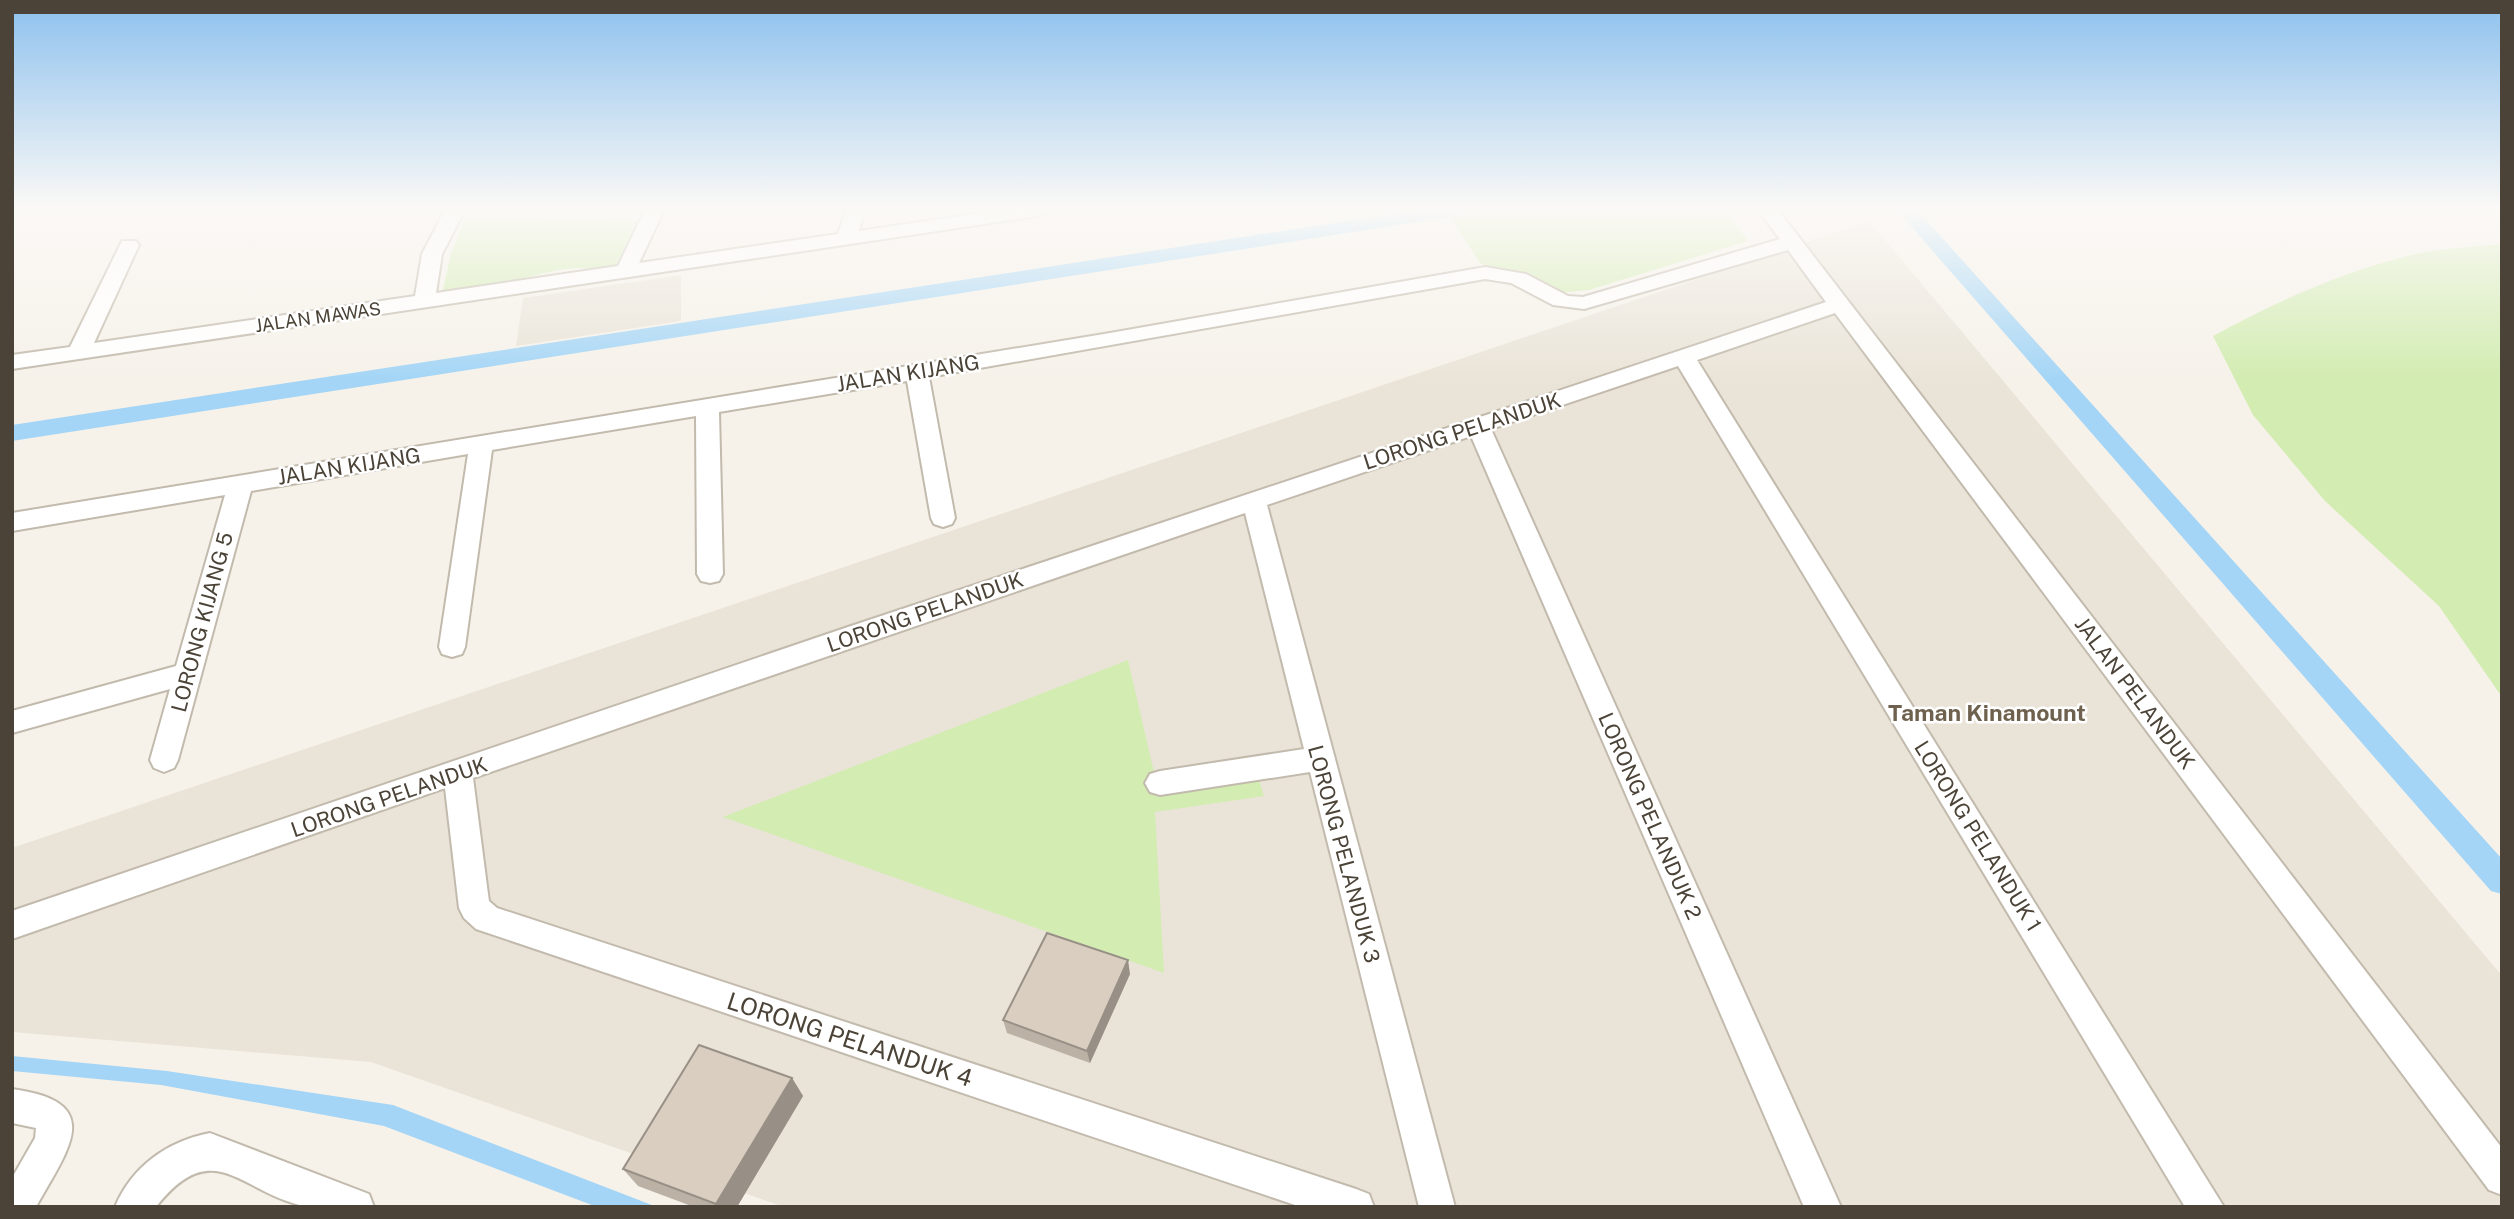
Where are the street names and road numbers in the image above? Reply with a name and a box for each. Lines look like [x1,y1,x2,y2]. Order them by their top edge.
street label: JALAN MAWAS [254,298,382,336]
street label: JALAN KIJANG [835,349,981,397]
street label: LORONG PELANDUK [1360,387,1564,475]
street label: JALAN KIJANG [276,442,422,490]
street label: LORONG KIJANG 5 [166,529,238,715]
street label: LORONG PELANDUK [823,567,1027,657]
street label: JALAN PELANDUK [2070,612,2200,774]
street label: LORONG PELANDUK 2 [1593,709,1707,923]
street label: LORONG PELANDUK 1 [1909,736,2047,936]
street label: LORONG PELANDUK 3 [1303,742,1385,966]
street label: LORONG PELANDUK [287,752,491,842]
street label: LORONG PELANDUK 4 [724,986,976,1092]

